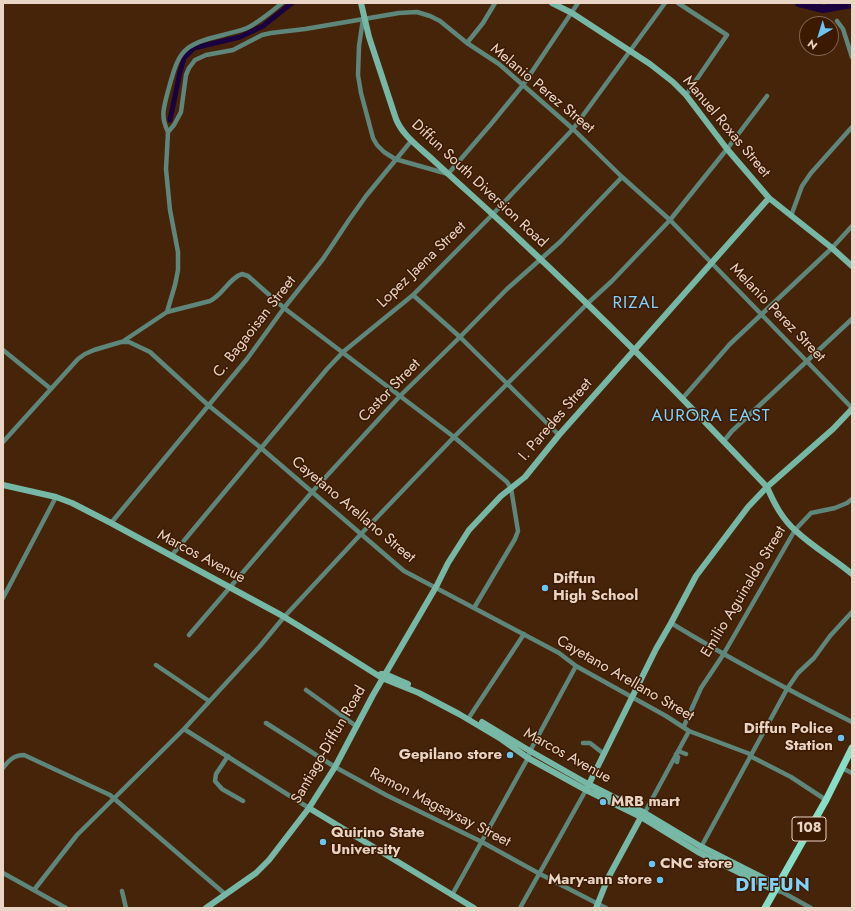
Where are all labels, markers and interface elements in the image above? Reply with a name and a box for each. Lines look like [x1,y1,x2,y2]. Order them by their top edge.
north arrow [799,16,839,56]
text: N [804,36,821,54]
street label: Melanio Perez Street [486,40,598,138]
street label: Manuel Roxas Street [678,73,774,181]
street label: Diffun South Diversion Road [407,116,551,252]
street label: Lopez Jaena Street [374,218,470,312]
street label: Melanio Perez Street [725,260,829,366]
street label: C. Bagaoisan Street [210,273,300,381]
district label: RIZAL [613,294,659,314]
street label: Castor Street [355,356,425,426]
street label: I. Paredes Street [515,375,597,465]
district label: AURORA EAST [651,407,771,427]
street label: Cayetano Arellano Street [287,453,419,567]
street label: Emilio Aguinaldo Street [698,523,790,661]
street label: Marcos Avenue [154,526,248,588]
place label: Diffun High School [553,570,638,605]
marker: Diffun High School [540,583,550,593]
street label: Cayetano Arellano Street [553,632,697,726]
street label: Santiago-Diffun Road [288,683,370,807]
place label: Diffun Police Station [744,720,833,755]
street label: Marcos Avenue [520,725,614,787]
marker: Diffun Police Station [836,733,846,743]
place label: Gepilano store [399,746,502,764]
marker: Gepilano store [505,750,515,760]
street label: Ramon Magsaysay Street [367,765,513,851]
place label: MRB mart [611,793,680,811]
marker: MRB mart [598,797,608,807]
road number: 108 [792,817,826,841]
place label: Quirino State University [331,824,425,859]
marker: Quirino State University [318,837,328,847]
place label: CNC store [660,855,732,873]
marker: CNC store [647,859,657,869]
place label: Mary-ann store [548,871,652,889]
marker: Mary-ann store [655,875,665,885]
district label: DIFFUN [735,875,811,897]

